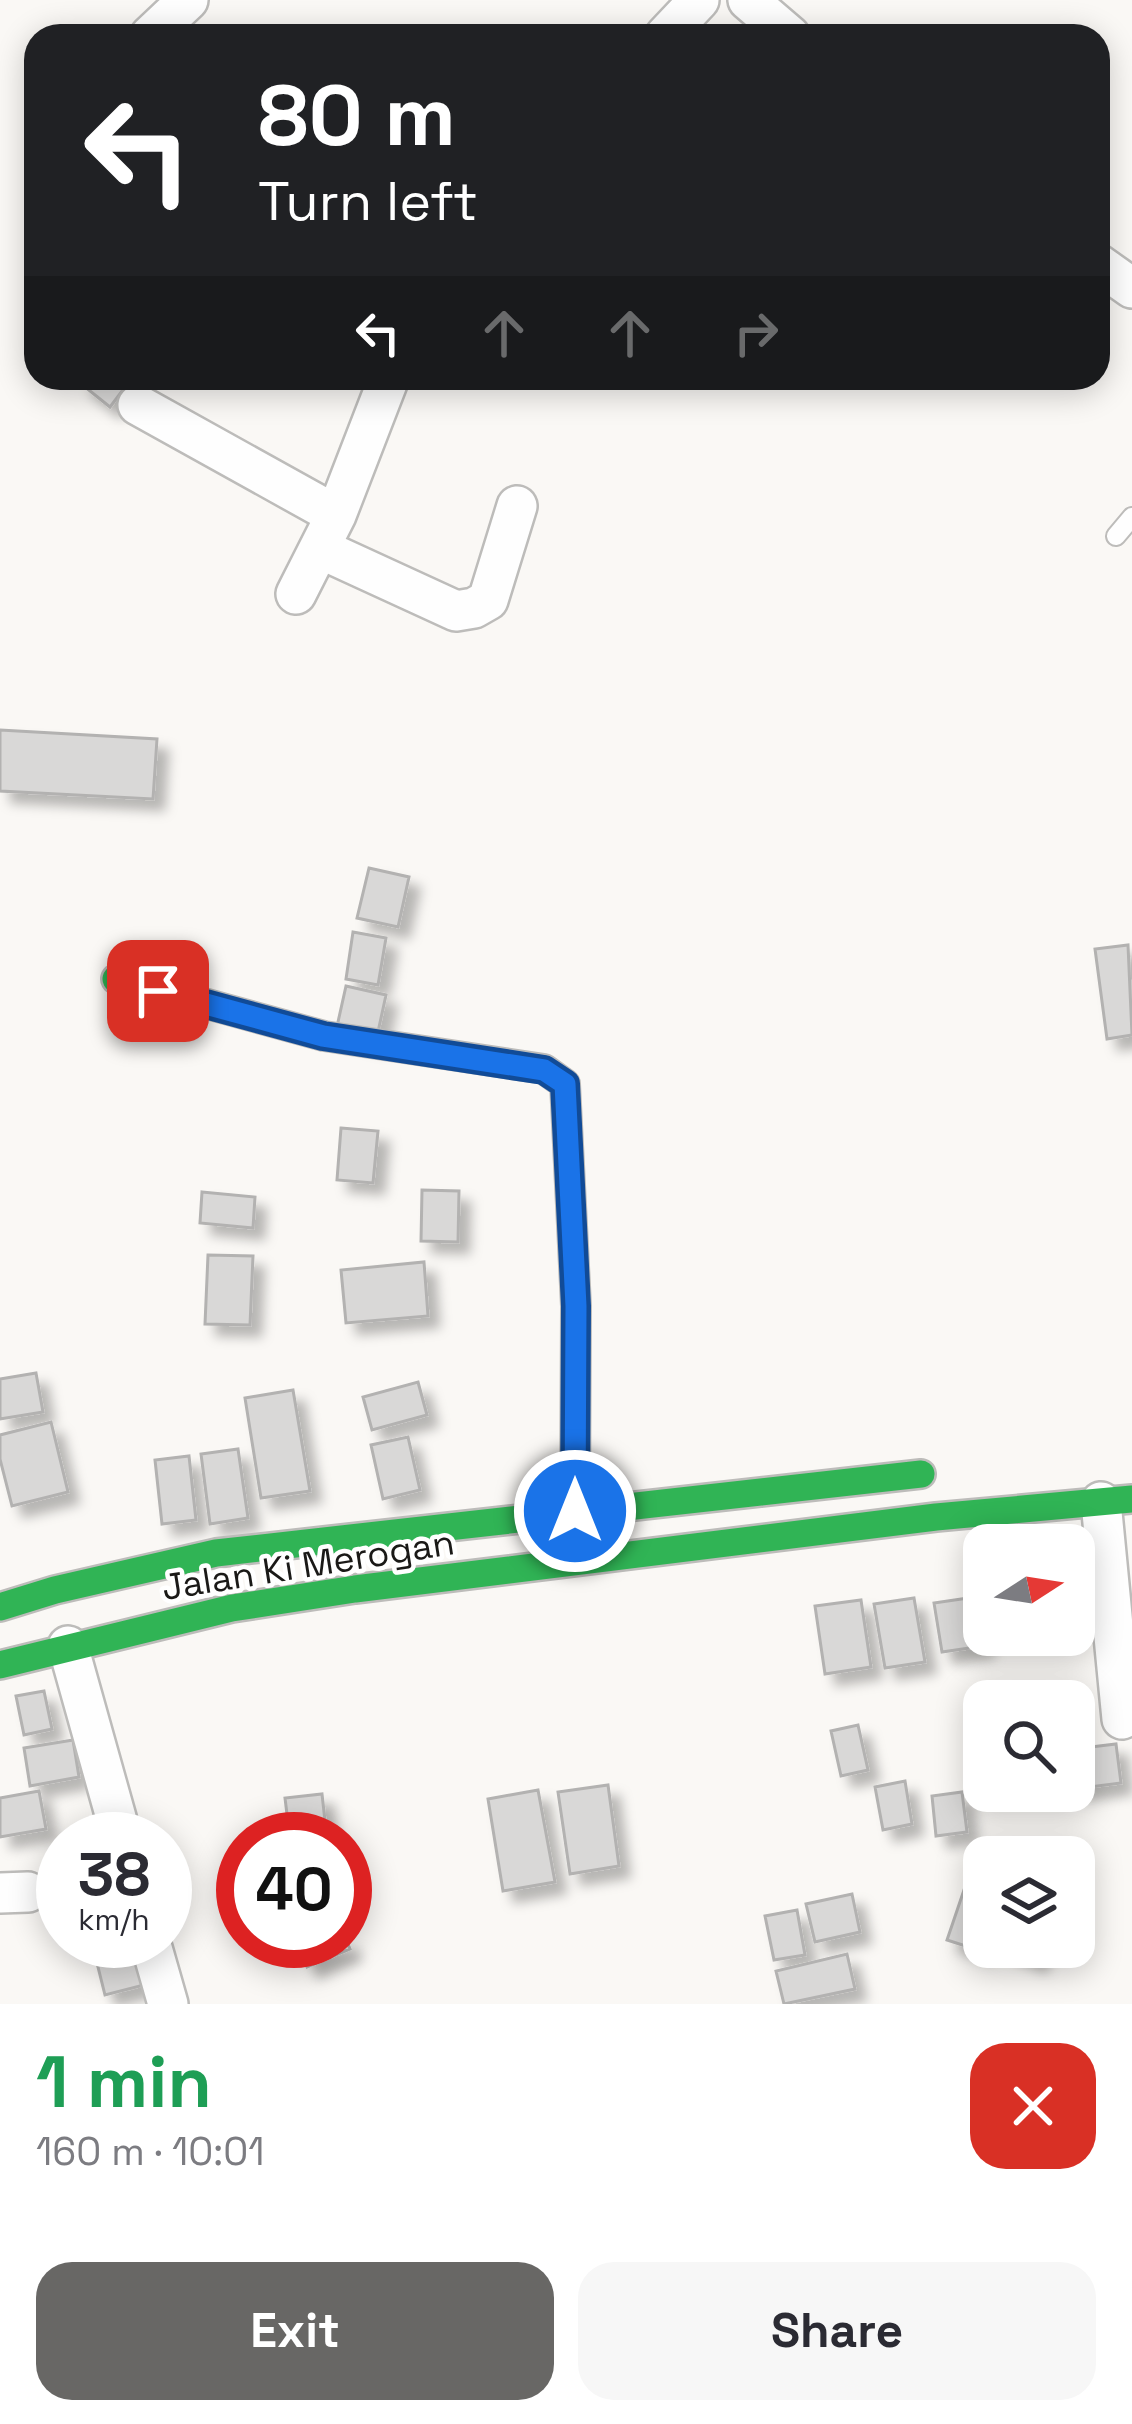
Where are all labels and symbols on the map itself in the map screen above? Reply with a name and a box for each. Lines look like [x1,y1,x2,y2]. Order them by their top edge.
pin [107,940,209,1042]
position arrow [512,1448,638,1574]
street label: Jalan Ki Merogan [158,1519,458,1611]
north arrow [963,1524,1095,1656]
speed limit sign: 40 [216,1812,372,1968]

